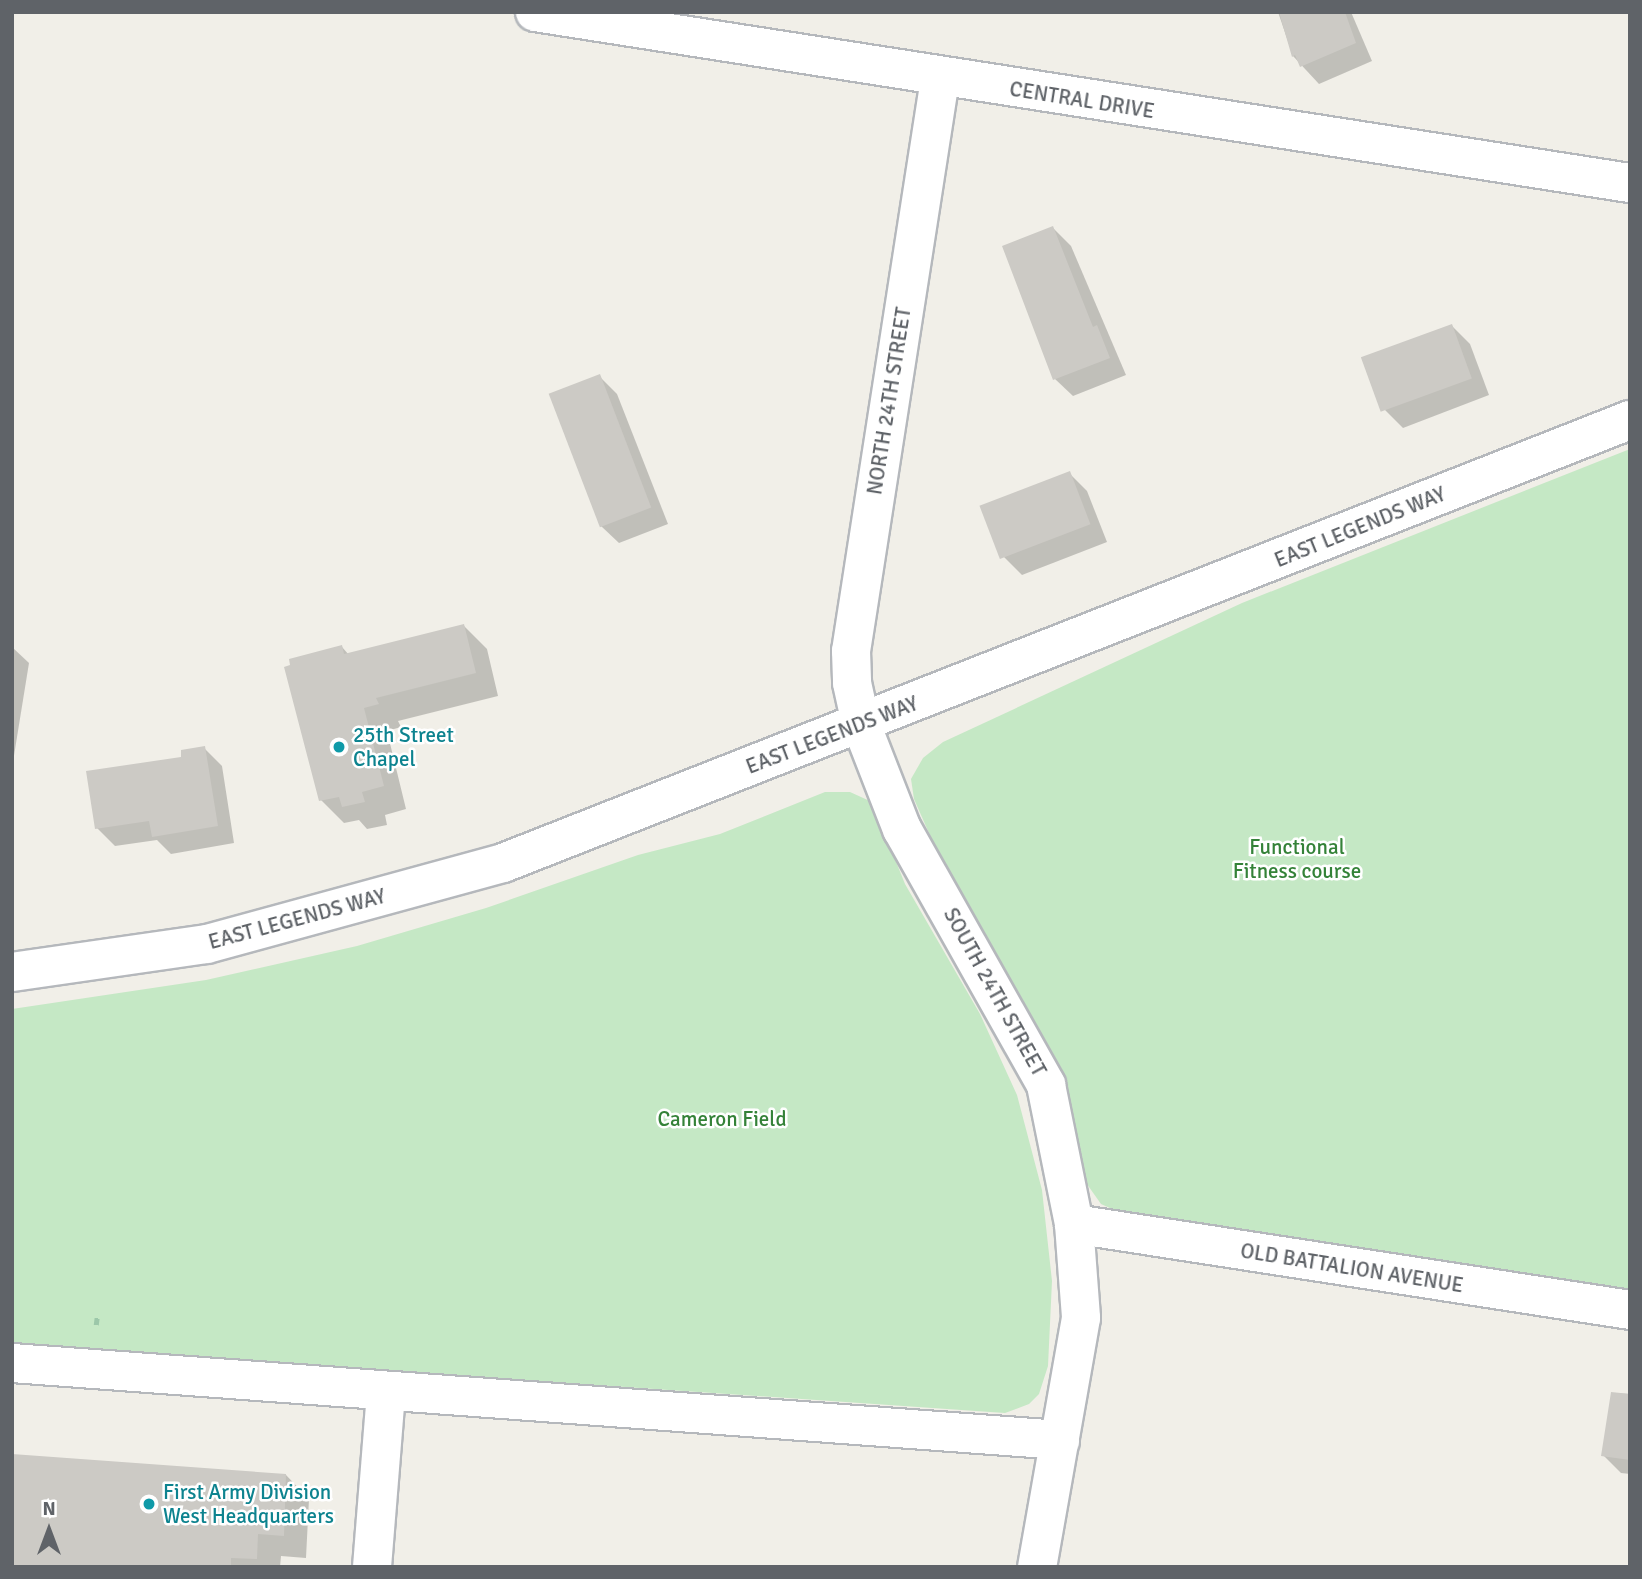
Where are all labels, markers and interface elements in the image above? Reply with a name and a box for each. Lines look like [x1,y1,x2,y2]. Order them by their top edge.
street label: CENTRAL DRIVE [1008,76,1156,124]
street label: NORTH 24TH STREET [862,305,916,497]
street label: EAST LEGENDS WAY [1271,481,1449,573]
street label: EAST LEGENDS WAY [742,691,922,779]
place label: 25th Street Chapel [353,722,454,772]
marker: 25th Street Chapel [331,739,347,755]
park label: Functional Fitness course [1233,834,1361,884]
street label: EAST LEGENDS WAY [206,883,388,955]
street label: SOUTH 24TH STREET [938,903,1052,1081]
park label: Cameron Field [657,1106,787,1132]
street label: OLD BATTALION AVENUE [1239,1238,1465,1298]
place label: First Army Division West Headquarters [163,1479,334,1529]
north arrow [14,1495,84,1565]
marker: First Army Division West Headquarters [141,1496,157,1512]
text: N [42,1497,56,1521]

